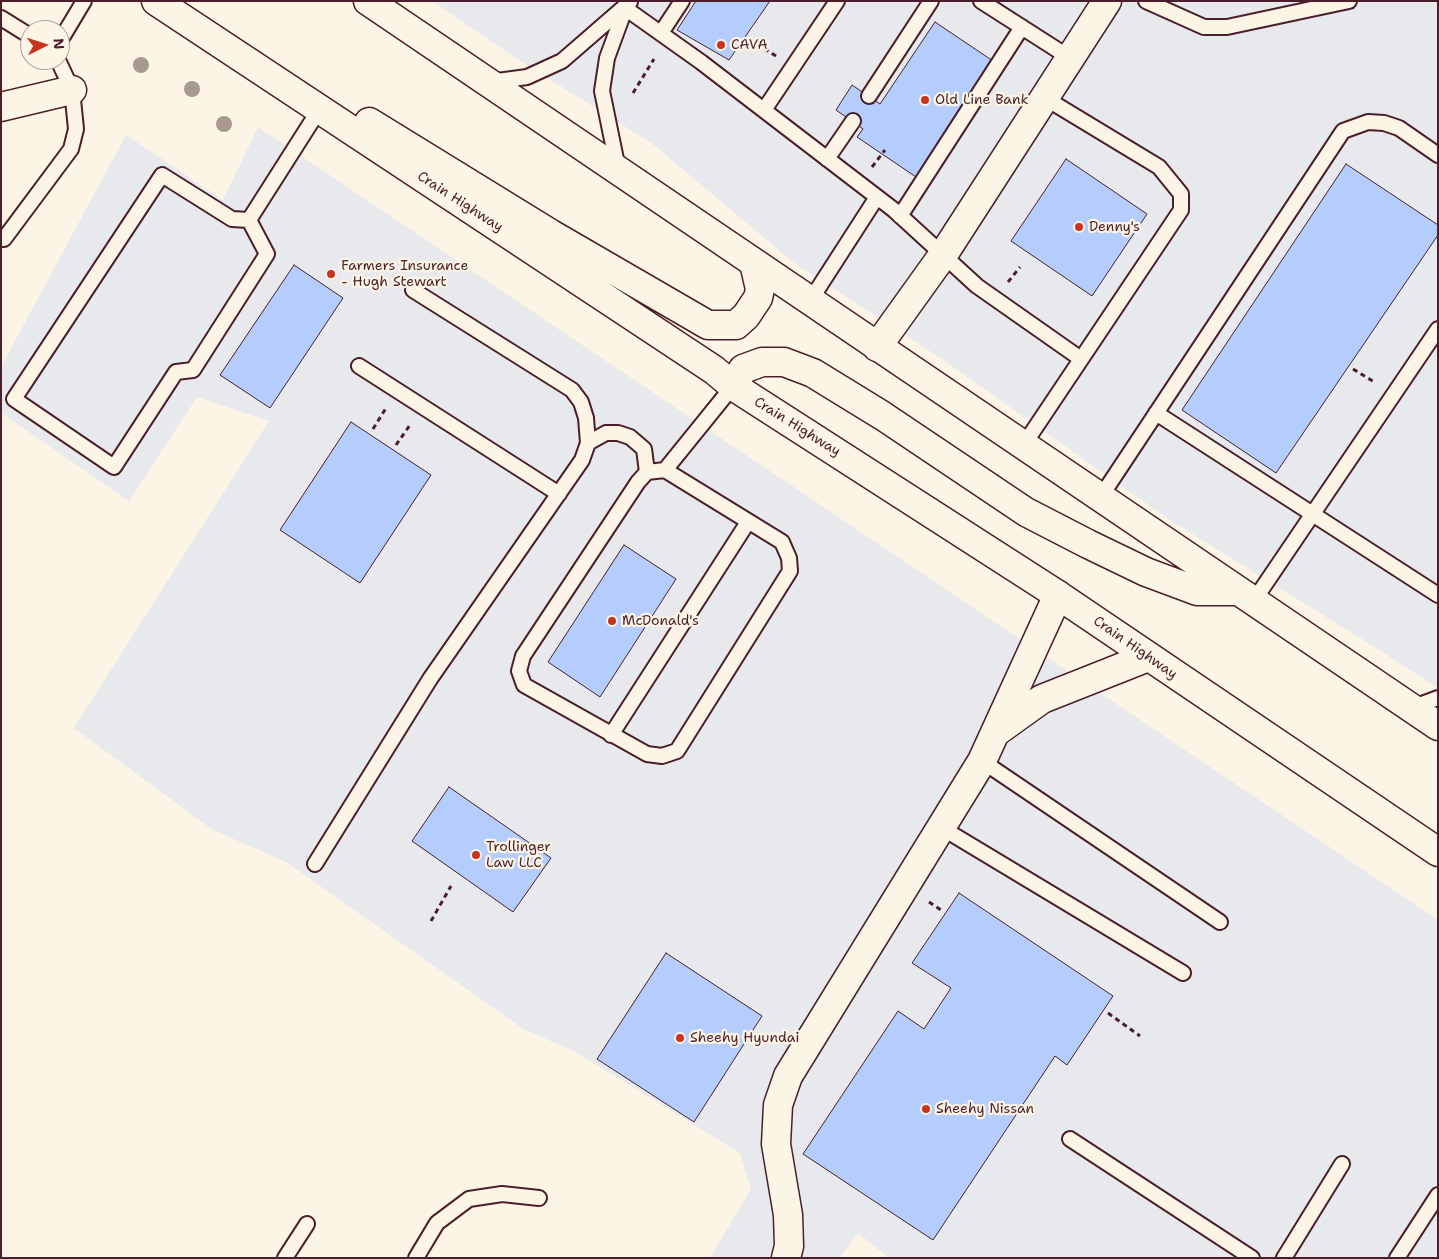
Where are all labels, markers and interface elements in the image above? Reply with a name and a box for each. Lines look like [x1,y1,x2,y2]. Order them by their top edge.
north arrow [20,20,70,70]
text: N [49,37,68,50]
place label: CAVA [731,37,768,53]
marker: CAVA [715,39,727,51]
place label: Old Line Bank [935,92,1029,108]
marker: Old Line Bank [919,94,931,106]
street label: Crain Highway [414,168,506,236]
place label: Denny's [1089,219,1140,235]
marker: Denny's [1073,221,1085,233]
place label: Farmers Insurance - Hugh Stewart [341,258,468,290]
marker: Farmers Insurance - Hugh Stewart [325,268,337,280]
street label: Crain Highway [751,394,843,460]
place label: McDonald's [622,613,699,629]
street label: Crain Highway [1090,613,1180,683]
marker: McDonald's [606,615,618,627]
place label: Trollinger Law LLC [486,839,551,872]
marker: Trollinger Law LLC [470,849,482,861]
place label: Sheehy Hyundai [690,1030,799,1046]
marker: Sheehy Hyundai [674,1032,686,1044]
place label: Sheehy Nissan [936,1101,1034,1117]
marker: Sheehy Nissan [920,1103,932,1115]

